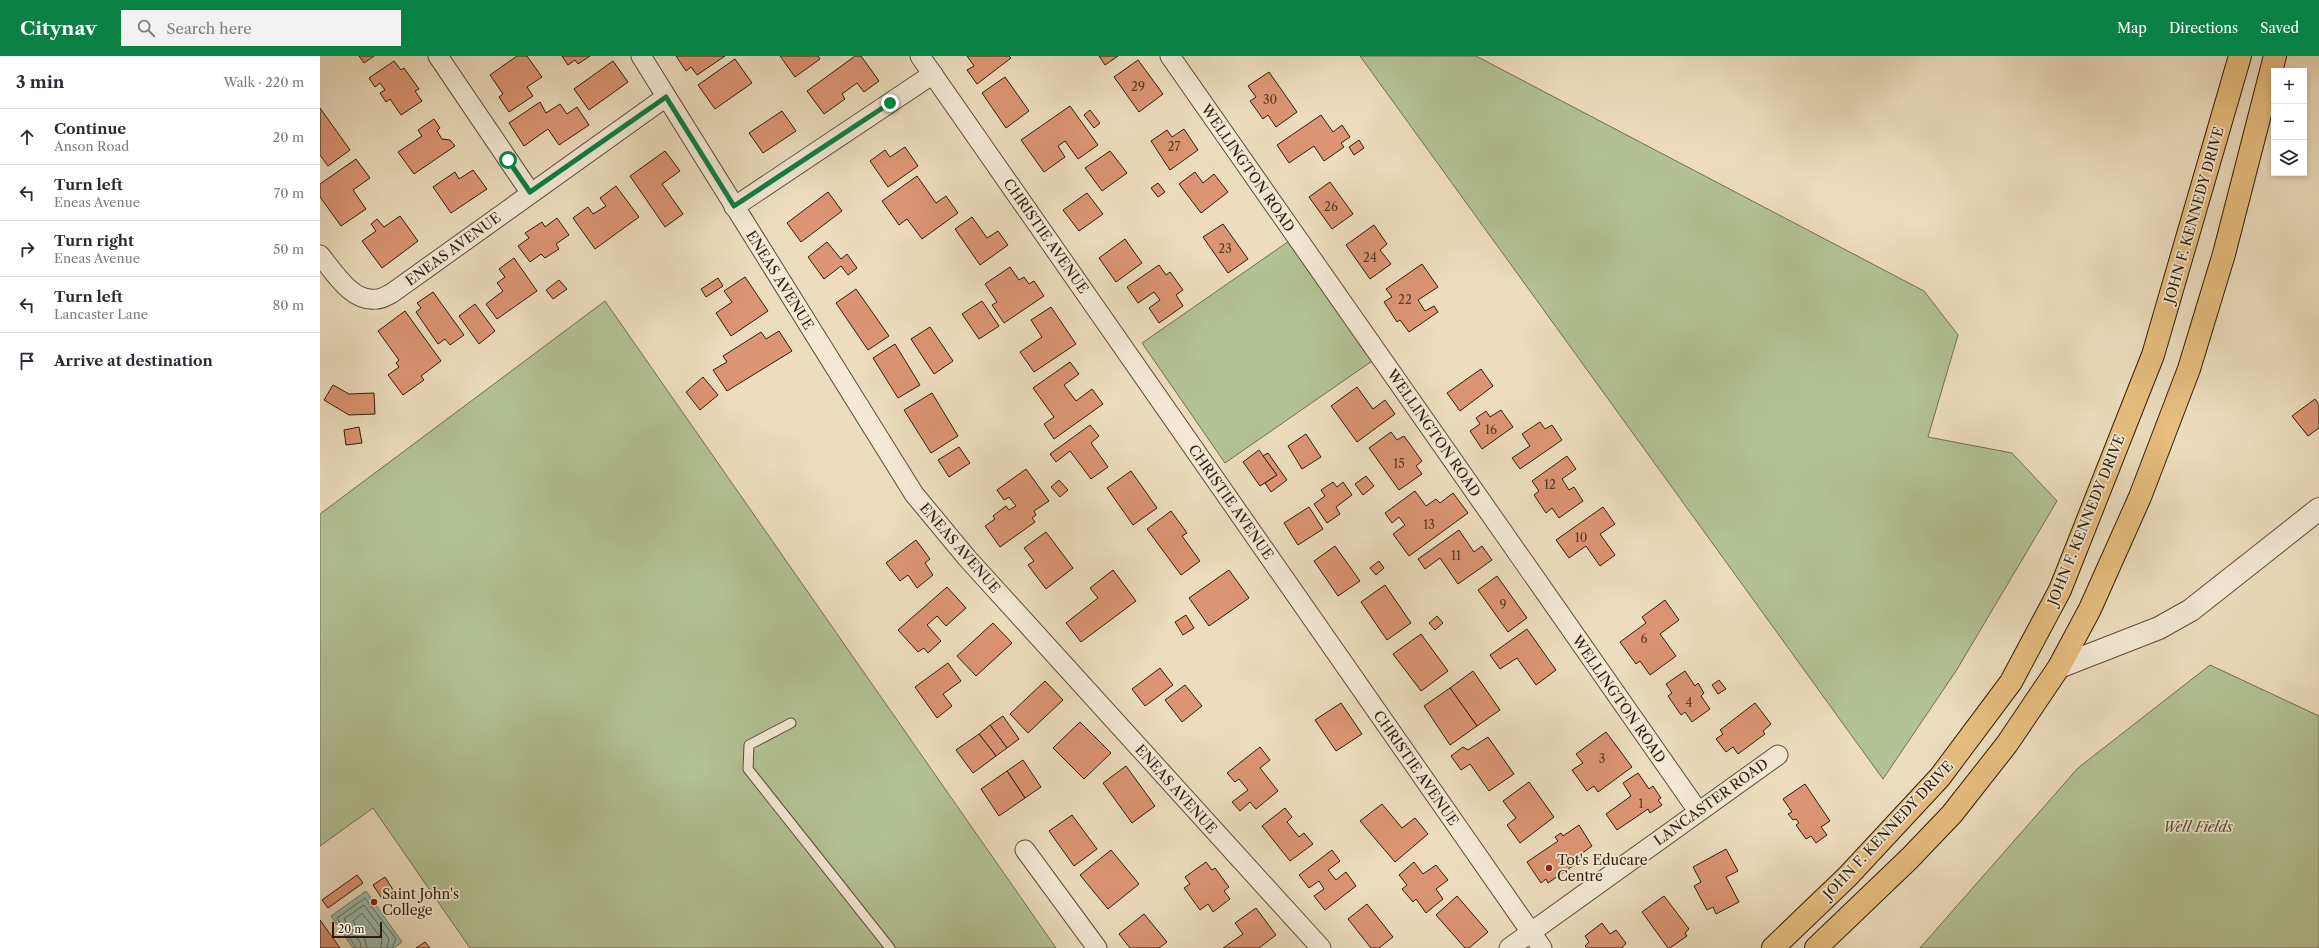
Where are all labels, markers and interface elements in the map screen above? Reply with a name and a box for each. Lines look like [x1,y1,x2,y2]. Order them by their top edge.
search box [121,10,401,46]
text: Citynav [20,17,97,40]
icon: search [135,17,157,39]
text: Search here [167,19,252,38]
text: Map [2117,19,2147,37]
text: Directions [2169,19,2238,37]
text: Saved [2260,19,2299,37]
map controls [2271,68,2307,176]
button: + [2271,68,2307,104]
text: 3 min [16,72,65,92]
text: Walk · 220 m [224,74,304,90]
house number: 29 [1131,79,1145,94]
house number: 30 [1263,92,1277,107]
route end [881,94,899,112]
street label: WELLINGTON ROAD [1197,100,1299,235]
button: − [2271,104,2307,140]
text: Continue [54,119,126,138]
street label: JOHN F. KENNEDY DRIVE [2160,125,2228,307]
icon: ahead [16,126,38,148]
text: 20 m [273,129,304,145]
text: Anson Road [54,138,129,154]
house number: 27 [1168,139,1180,154]
button: layers [2271,140,2307,176]
route start [499,151,517,169]
text: Turn left [54,175,123,194]
street label: CHRISTIE AVENUE [1000,175,1092,297]
icon: left [16,182,38,204]
text: 70 m [274,185,304,201]
text: Eneas Avenue [54,194,140,210]
house number: 26 [1324,199,1338,214]
street label: ENEAS AVENUE [402,208,504,290]
street label: ENEAS AVENUE [742,227,818,333]
text: Turn right [54,231,134,250]
icon: right [16,238,38,260]
text: 50 m [273,241,304,257]
house number: 23 [1218,241,1232,256]
text: Eneas Avenue [54,250,140,266]
house number: 24 [1363,250,1377,265]
text: Turn left [54,287,123,306]
house number: 22 [1398,292,1412,307]
icon: left [16,294,38,316]
text: 80 m [272,297,304,313]
text: Lancaster Lane [54,306,148,322]
icon: arrive [16,350,38,372]
text: Arrive at destination [54,351,213,370]
street label: WELLINGTON ROAD [1383,365,1485,500]
house number: 16 [1485,422,1497,437]
street label: JOHN F. KENNEDY DRIVE [2043,432,2129,610]
street label: CHRISTIE AVENUE [1185,441,1277,563]
house number: 15 [1393,456,1405,471]
house number: 12 [1544,477,1556,492]
street label: ENEAS AVENUE [916,499,1004,597]
house number: 13 [1423,517,1435,532]
house number: 10 [1575,530,1587,545]
house number: 11 [1451,548,1461,563]
house number: 9 [1499,597,1507,612]
street label: WELLINGTON ROAD [1568,631,1670,766]
house number: 6 [1640,631,1648,646]
house number: 4 [1686,695,1693,710]
street label: CHRISTIE AVENUE [1370,707,1462,829]
street label: ENEAS AVENUE [1131,741,1221,837]
house number: 3 [1599,751,1605,766]
street label: LANCASTER ROAD [1650,754,1772,850]
street label: JOHN F. KENNEDY DRIVE [1818,757,1957,904]
house number: 1 [1638,796,1644,811]
park label: Well Fields [2163,818,2234,836]
place label: Tot's Educare Centre [1557,851,1648,885]
marker: Tot's Educare Centre [1544,863,1554,873]
place label: Saint John's College [382,885,459,919]
marker: Saint John's College [369,897,379,907]
scale bar [332,920,382,939]
text: 20 m [338,922,364,936]

